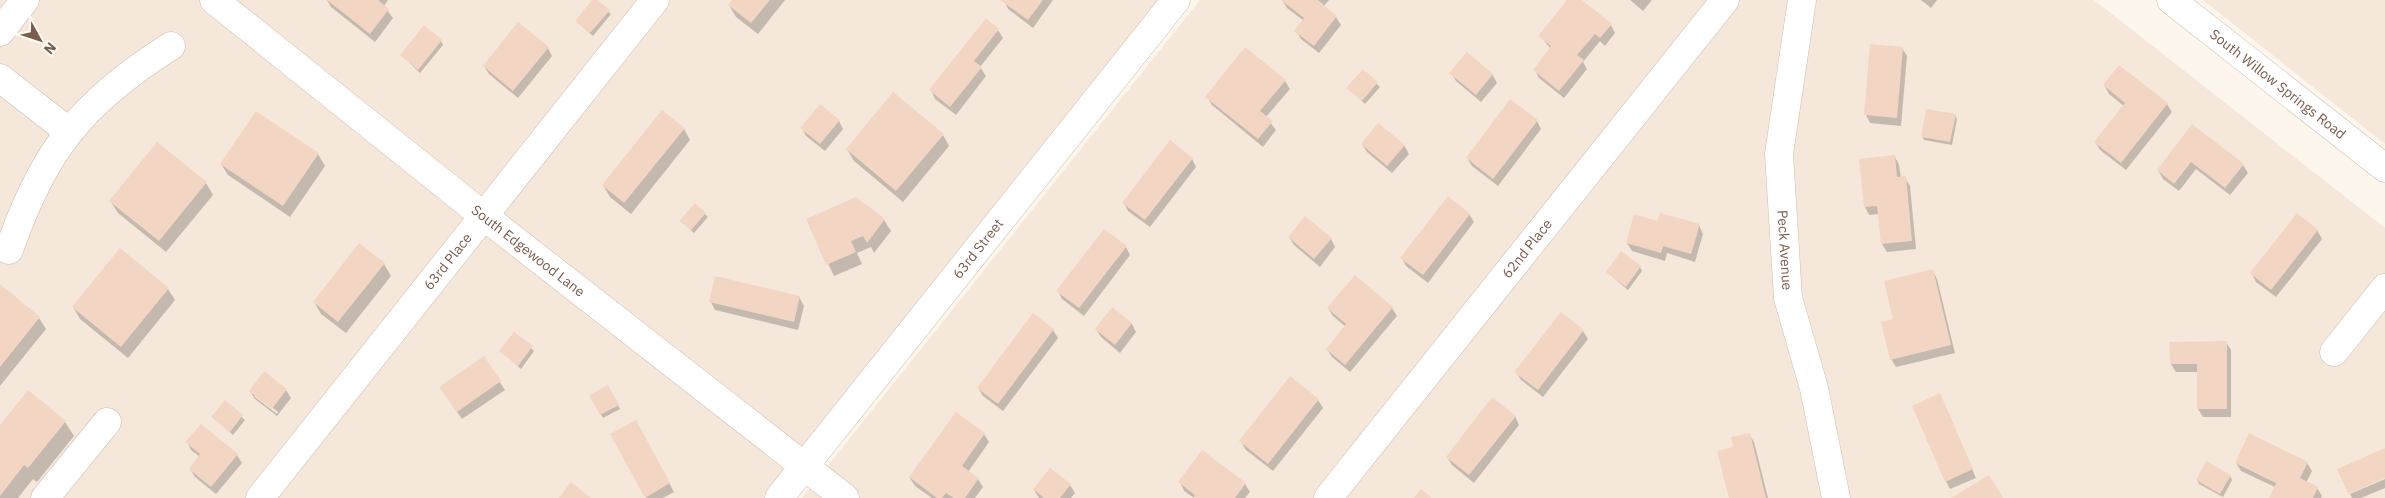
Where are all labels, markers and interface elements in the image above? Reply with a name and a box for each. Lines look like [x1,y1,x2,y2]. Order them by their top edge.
north arrow [15,15,65,65]
street label: South Willow Springs Road [2206,25,2350,143]
text: N [40,39,60,58]
street label: South Edgewood Lane [468,201,589,301]
street label: Peck Avenue [1774,209,1797,291]
street label: 63rd Street [948,215,1007,282]
street label: 62nd Place [1498,215,1556,282]
street label: 63rd Place [420,229,476,294]

